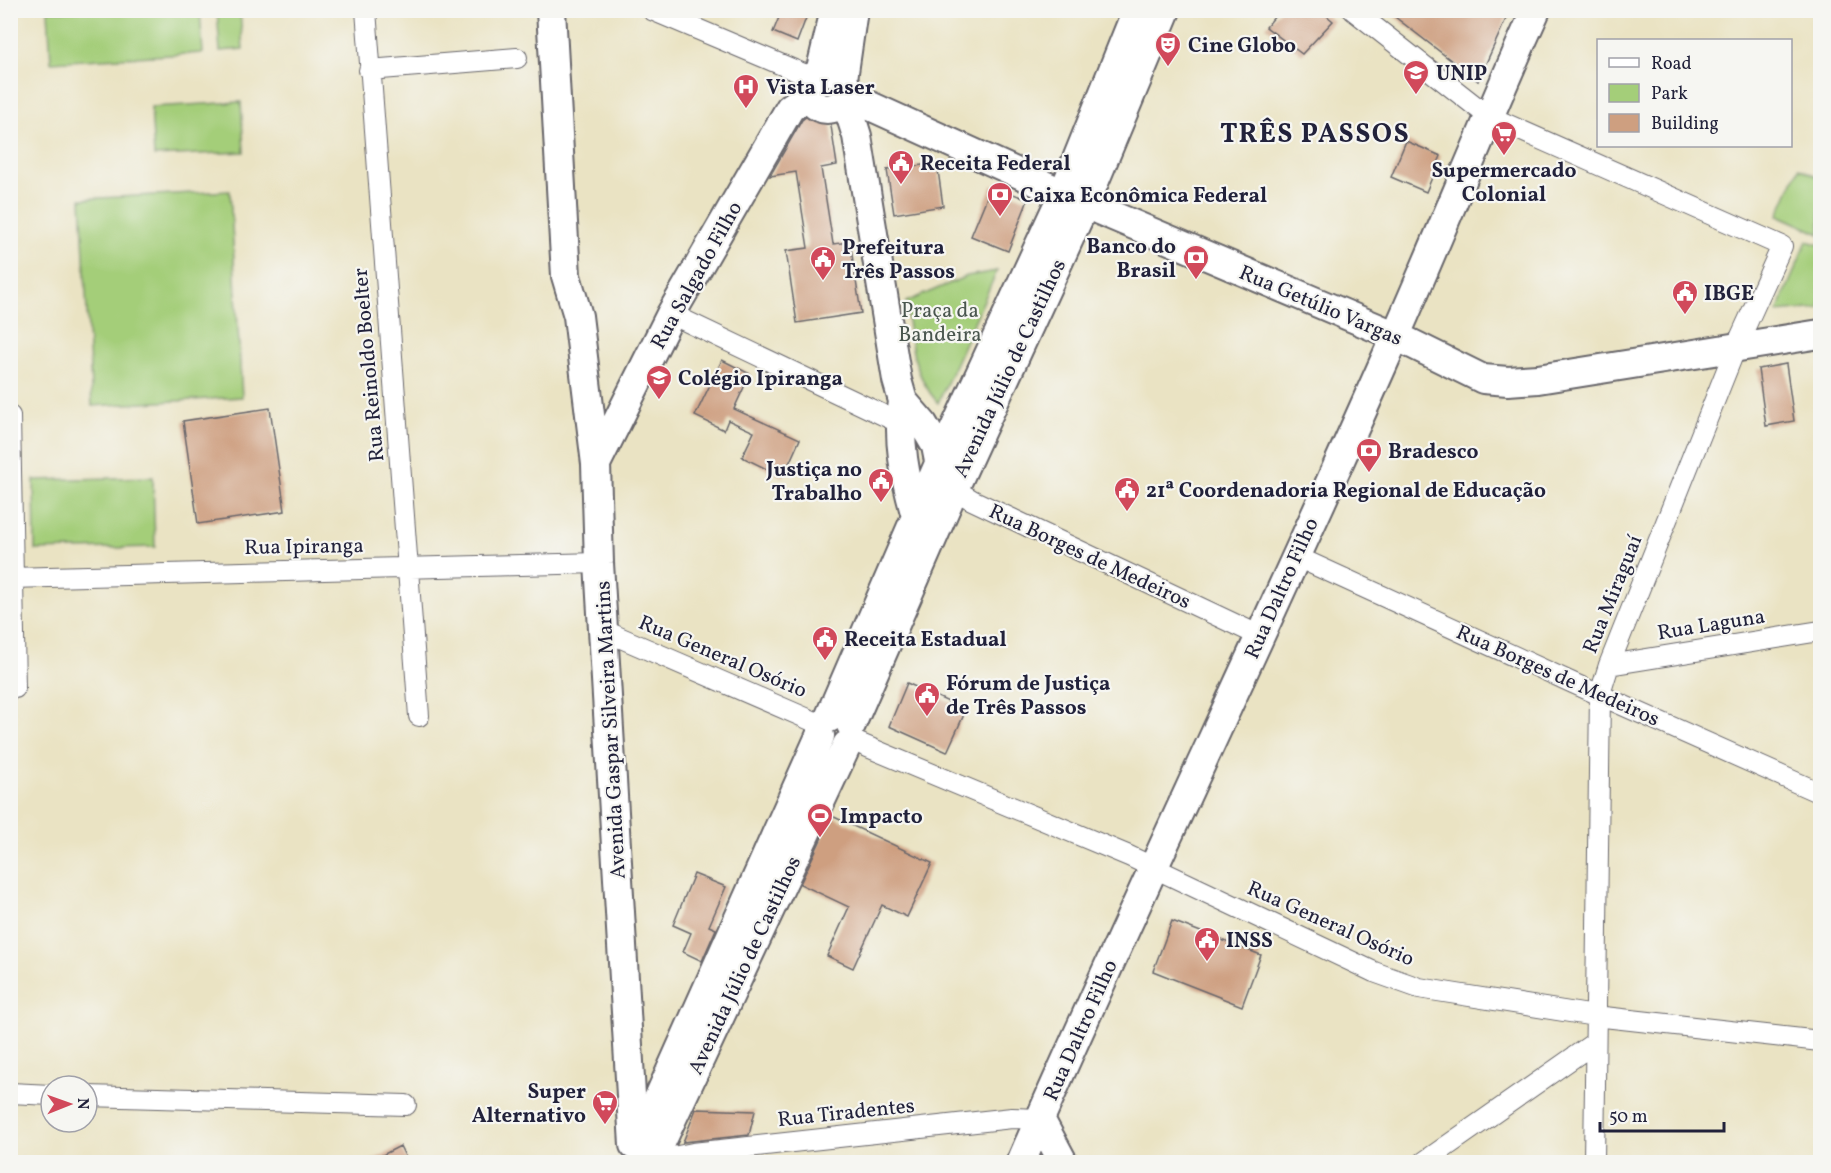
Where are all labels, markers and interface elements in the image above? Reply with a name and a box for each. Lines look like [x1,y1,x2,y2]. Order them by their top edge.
theatre icon: Cine Globo [1153,30,1183,68]
place label: Cine Globo [1188,32,1296,61]
legend [1597,39,1792,147]
text: Road [1651,52,1692,77]
school or university icon: UNIP [1401,58,1431,96]
place label: UNIP [1436,60,1487,89]
hospital icon: Vista Laser [731,72,761,110]
place label: Vista Laser [766,74,875,103]
text: Park [1651,82,1688,107]
text: Building [1651,112,1719,137]
district label: TRÊS PASSOS [1220,116,1410,154]
supermarket icon: Supermercado Colonial [1489,119,1519,157]
public building icon: Receita Federal [886,148,916,186]
place label: Receita Federal [920,150,1071,179]
place label: Supermercado Colonial [1431,157,1577,210]
bank icon: Caixa Econômica Federal [985,180,1015,218]
place label: Caixa Econômica Federal [1020,182,1267,211]
street label: Rua Salgado Filho [645,197,750,355]
place label: Banco do Brasil [1086,233,1176,286]
place label: Prefeitura Três Passos [842,234,955,287]
bank icon: Banco do Brasil [1181,243,1211,281]
public building icon: Prefeitura Três Passos [808,244,838,282]
street label: Avenida Júlio de Castilhos [947,255,1074,483]
street label: Rua Getúlio Vargas [1234,259,1406,354]
street label: Rua Reinoldo Boelter [347,267,392,463]
public building icon: IBGE [1670,278,1700,316]
place label: IBGE [1704,280,1754,309]
park label: Praça da Bandeira [898,297,982,350]
school or university icon: Colégio Ipiranga [644,363,674,401]
place label: Colégio Ipiranga [678,365,843,394]
bank icon: Bradesco [1354,436,1384,474]
place label: Bradesco [1388,438,1479,467]
place label: Justiça no Trabalho [765,456,862,509]
public building icon: Justiça no Trabalho [866,466,896,504]
public building icon: 21ª Coordenadoria Regional de Educação [1112,475,1142,513]
place label: 21ª Coordenadoria Regional de Educação [1146,477,1546,506]
street label: Rua Borges de Medeiros [984,498,1195,617]
street label: Rua Daltro Filho [1238,513,1327,664]
street label: Rua Miraguaí [1576,530,1651,658]
street label: Rua Ipiranga [244,532,364,563]
street label: Avenida Gaspar Silveira Martins [589,580,634,880]
street label: Rua Laguna [1655,603,1767,648]
street label: Rua General Osório [634,609,811,706]
street label: Rua Borges de Medeiros [1451,618,1664,734]
public building icon: Receita Estadual [810,624,840,662]
place label: Receita Estadual [844,626,1007,655]
place label: Fórum de Justiça de Três Passos [946,670,1110,723]
public building icon: Fórum de Justiça de Três Passos [912,680,942,718]
sports icon: Impacto [805,801,835,839]
place label: Impacto [840,803,923,832]
street label: Avenida Júlio de Castilhos [682,852,809,1080]
street label: Rua General Osório [1242,874,1419,974]
public building icon: INSS [1192,925,1222,963]
place label: INSS [1226,927,1273,956]
street label: Rua Daltro Filho [1037,955,1126,1106]
north arrow [39,1074,99,1134]
place label: Super Alternativo [472,1078,586,1131]
supermarket icon: Super Alternativo [590,1088,620,1126]
street label: Rua Tiradentes [776,1092,916,1135]
scale bar [1600,1095,1724,1133]
text: N [71,1098,93,1110]
text: 50 m [1609,1105,1648,1130]

